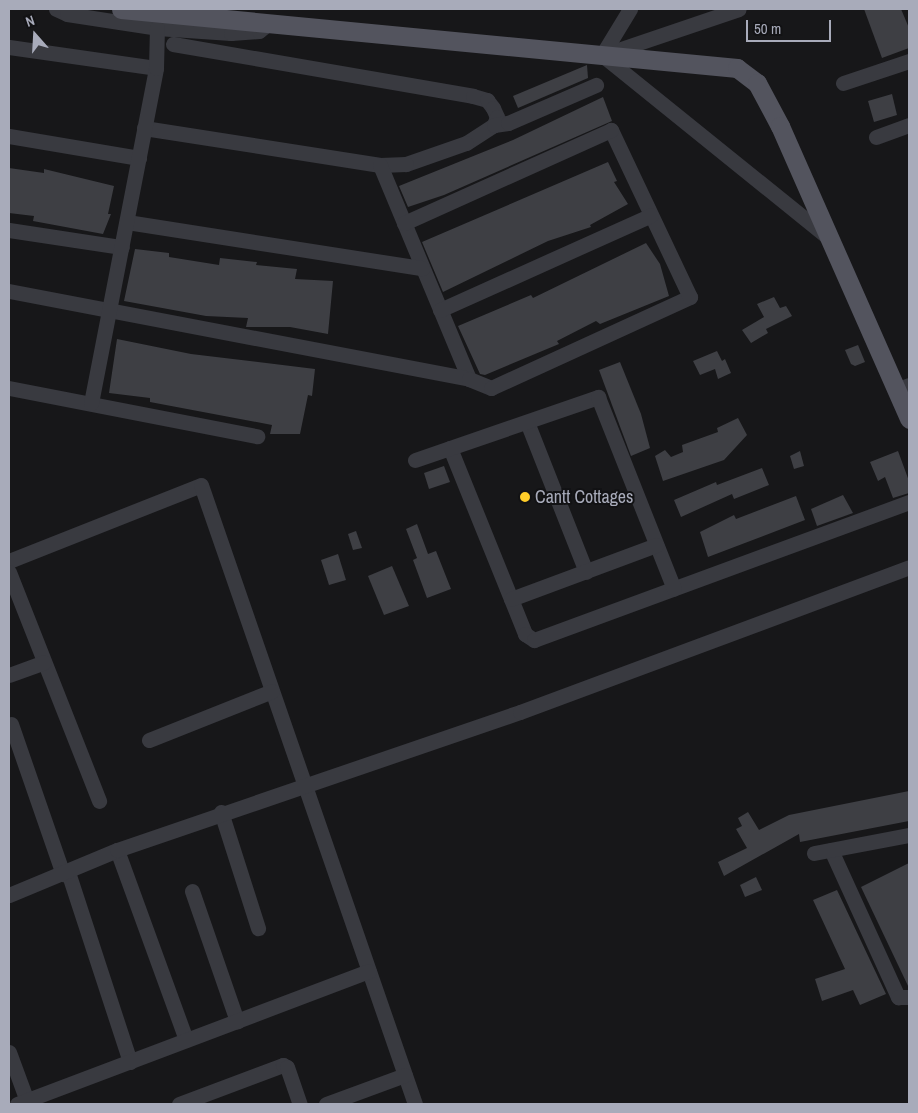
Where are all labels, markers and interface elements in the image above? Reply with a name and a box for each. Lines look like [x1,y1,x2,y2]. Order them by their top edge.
north arrow [10,10,60,60]
scale bar [748,10,833,42]
text: N [23,11,37,31]
text: 50 m [754,18,781,39]
place label: Cantt Cottages [535,486,633,508]
marker: Cantt Cottages [519,491,531,503]

